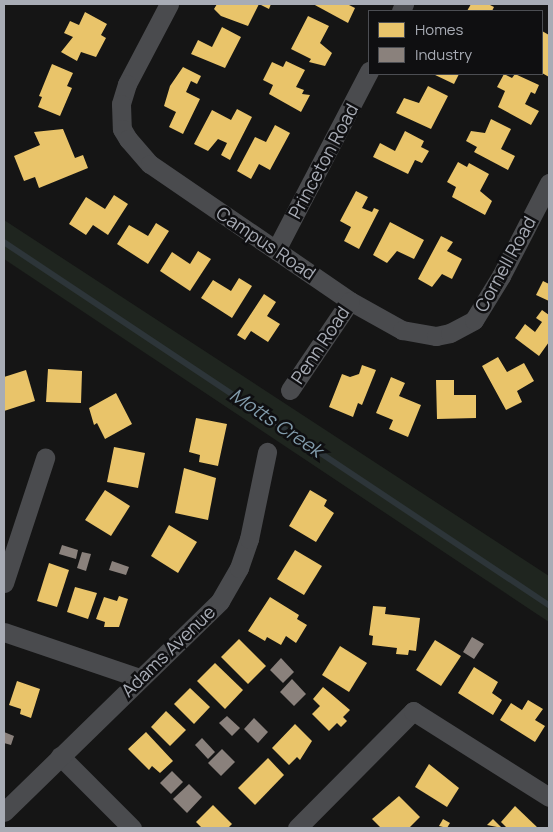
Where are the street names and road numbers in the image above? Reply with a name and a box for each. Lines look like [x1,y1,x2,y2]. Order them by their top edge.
street label: Princeton Road [284,100,362,222]
street label: Campus Road [212,202,320,284]
street label: Cornell Road [470,212,540,316]
street label: Penn Road [286,302,354,388]
street label: Adams Avenue [117,601,219,701]

